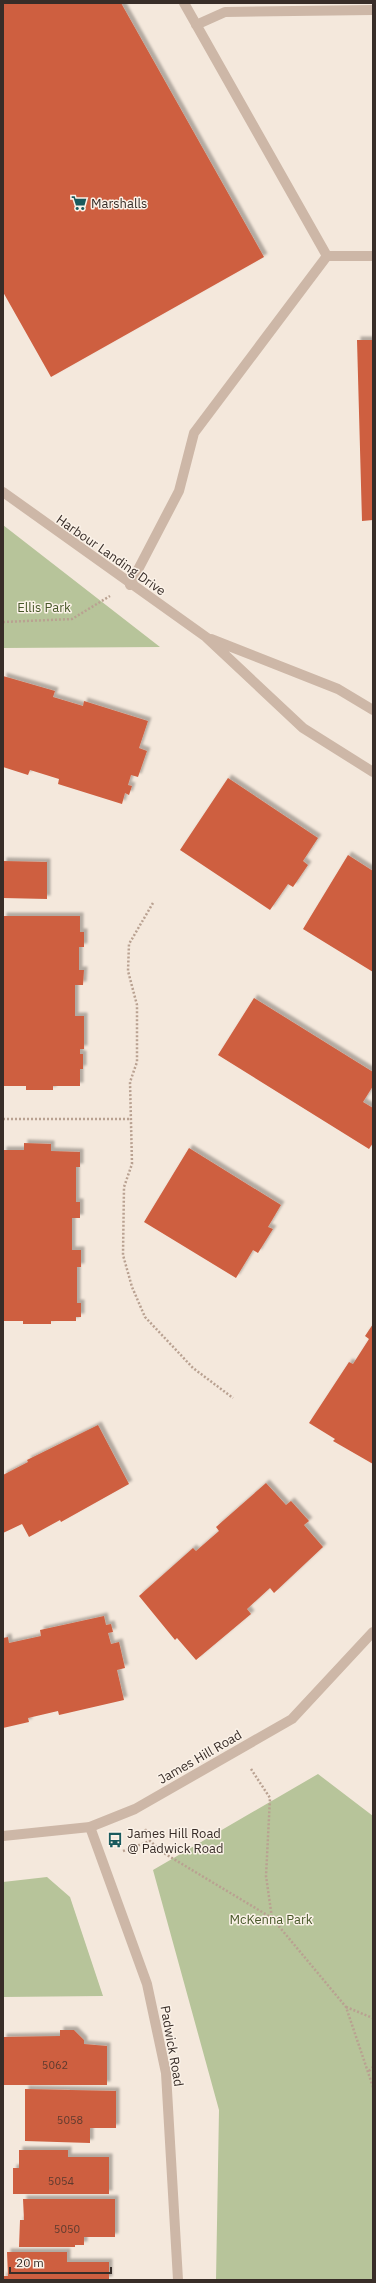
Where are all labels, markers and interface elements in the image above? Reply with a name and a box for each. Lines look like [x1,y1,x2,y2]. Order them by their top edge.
supermarket icon: Marshalls [70,194,88,212]
place label: Marshalls [91,195,147,212]
street label: Harbour Landing Drive [53,511,169,599]
park label: Ellis Park [17,599,71,616]
street label: James Hill Road [155,1726,245,1788]
place label: James Hill Road @ Padwick Road [127,1825,223,1857]
bus stop icon: James Hill Road @ Padwick Road [106,1831,124,1849]
park label: McKenna Park [229,1911,313,1928]
street label: Padwick Road [157,2004,187,2088]
house number: 5062 [42,2058,68,2072]
house number: 5058 [57,2113,83,2127]
house number: 5054 [48,2174,75,2188]
house number: 5050 [54,2222,80,2236]
scale bar [10,2249,111,2275]
text: 20 m [16,2255,44,2270]

